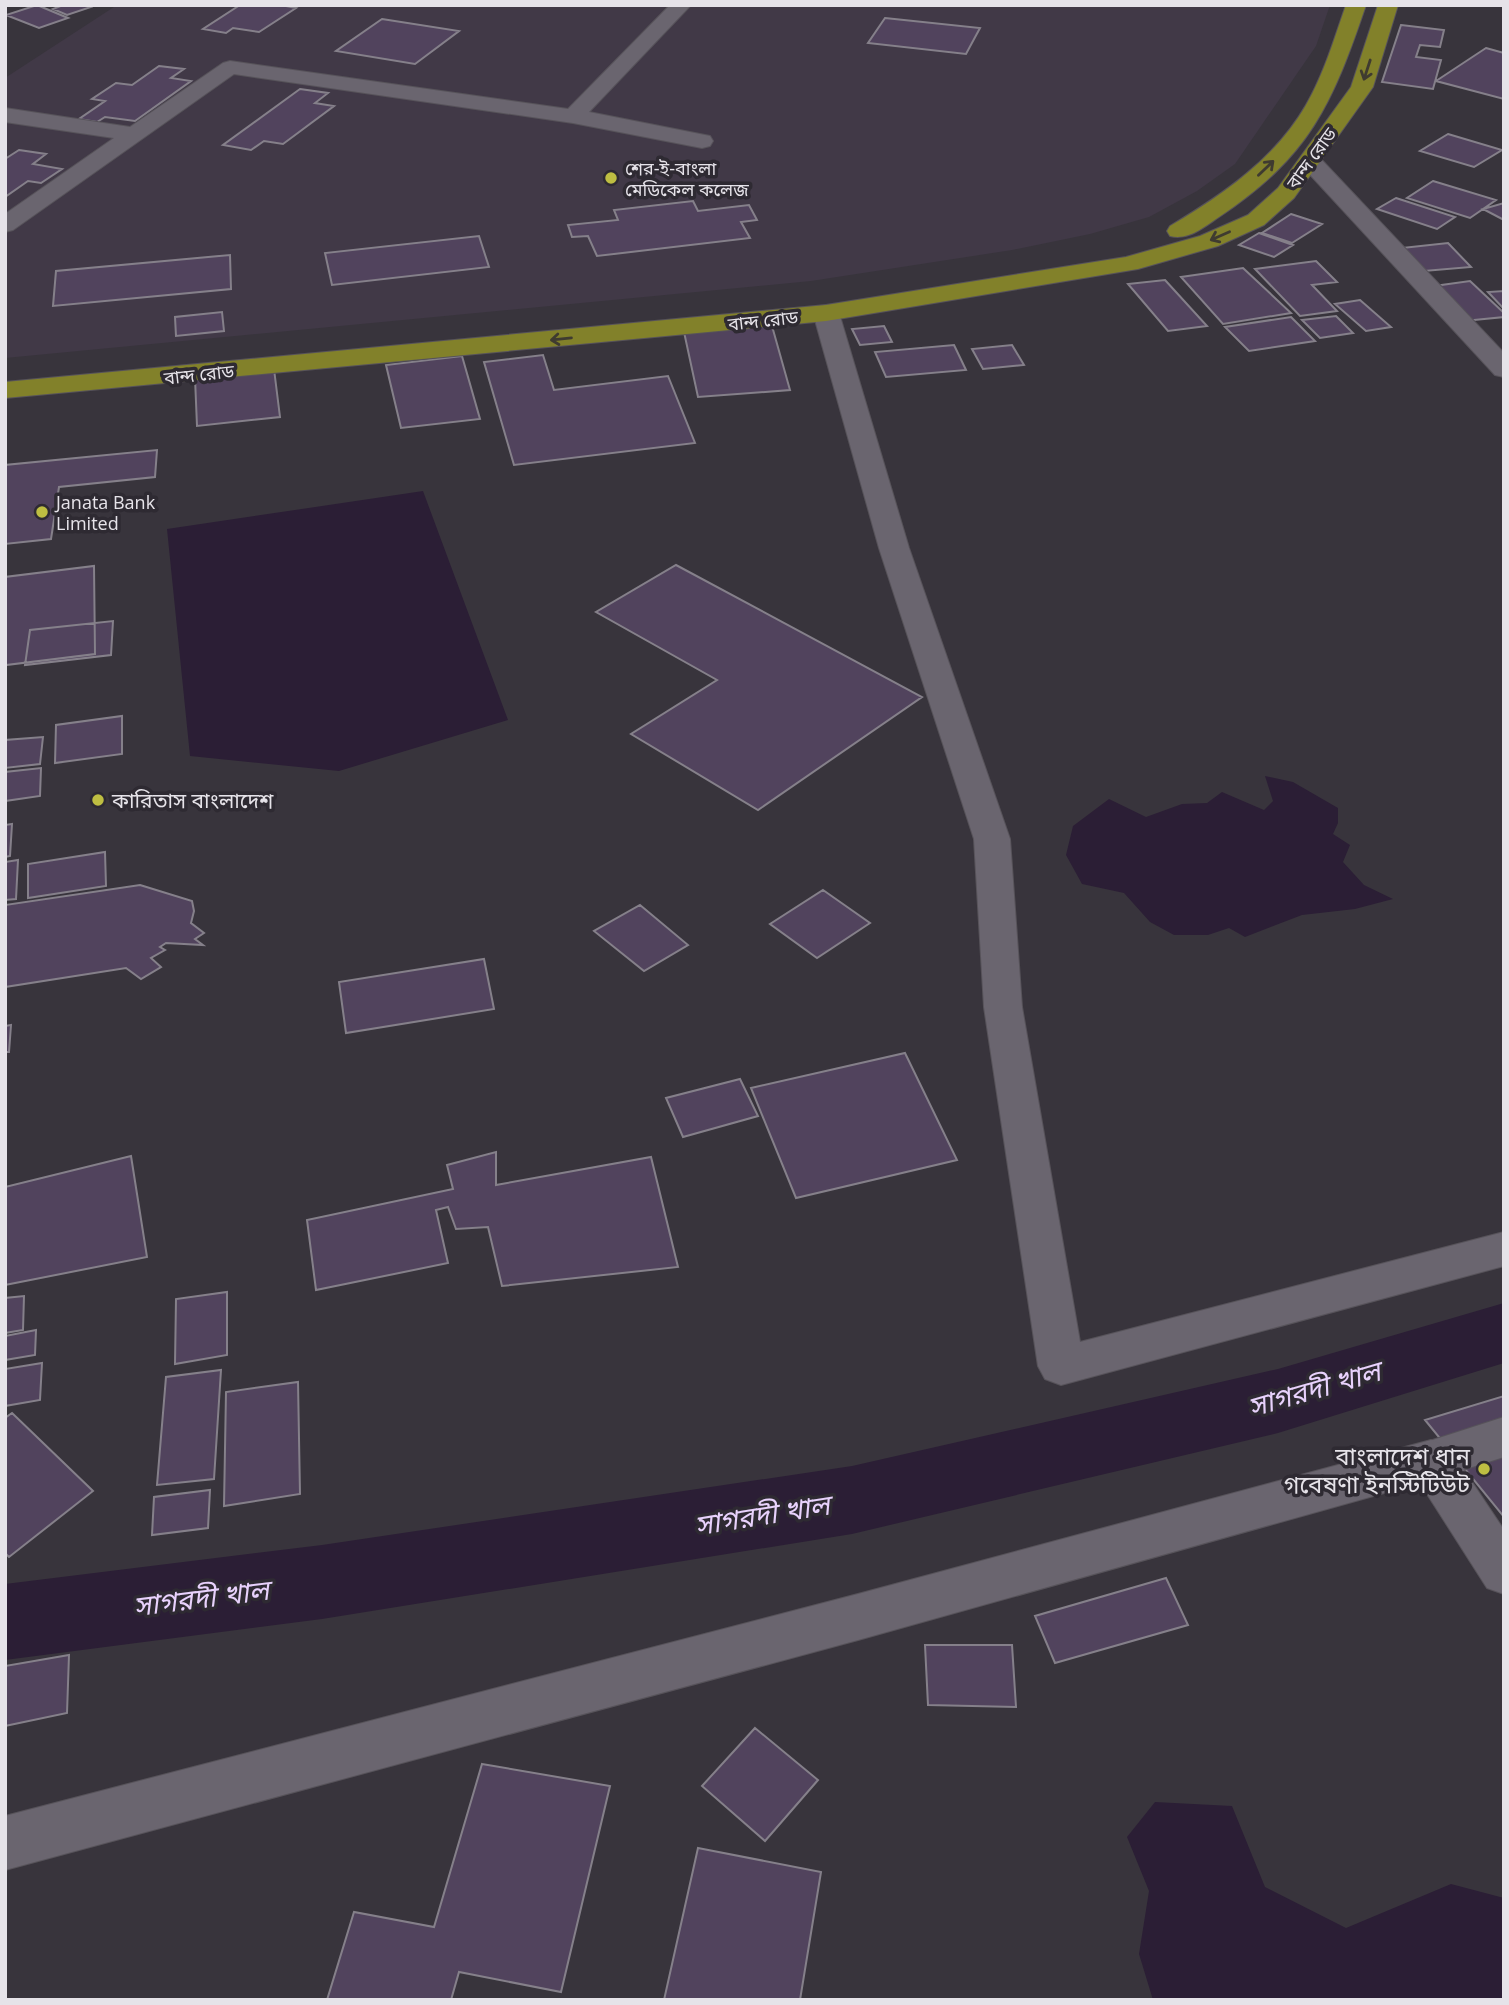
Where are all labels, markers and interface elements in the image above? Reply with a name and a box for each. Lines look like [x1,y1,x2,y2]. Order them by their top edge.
one-way arrow [1360,59,1373,81]
street label: বান্দ রোড [1280,122,1341,194]
place label: শের-ই-বাংলা মেডিকেল কলেজ [625,156,749,201]
one-way arrow [1257,159,1274,176]
marker: শের-ই-বাংলা মেডিকেল কলেজ [603,170,619,186]
one-way arrow [1210,230,1231,243]
street label: বান্দ রোড [726,304,799,336]
one-way arrow [550,333,573,346]
street label: বান্দ রোড [162,358,235,390]
place label: Janata Bank Limited [54,490,156,535]
marker: Janata Bank Limited [34,504,50,520]
place label: কারিতাস বাংলাদেশ [111,786,274,814]
marker: কারিতাস বাংলাদেশ [90,792,106,808]
water label: সাগরদী খাল [1243,1349,1390,1425]
place label: বাংলাদেশ ধান গবেষণা ইনস্টিটিউট [1284,1439,1471,1500]
marker: বাংলাদেশ ধান গবেষণা ইনস্টিটিউট [1476,1461,1492,1477]
water label: সাগরদী খাল [692,1484,838,1543]
water label: সাগরদী খাল [131,1569,276,1624]

